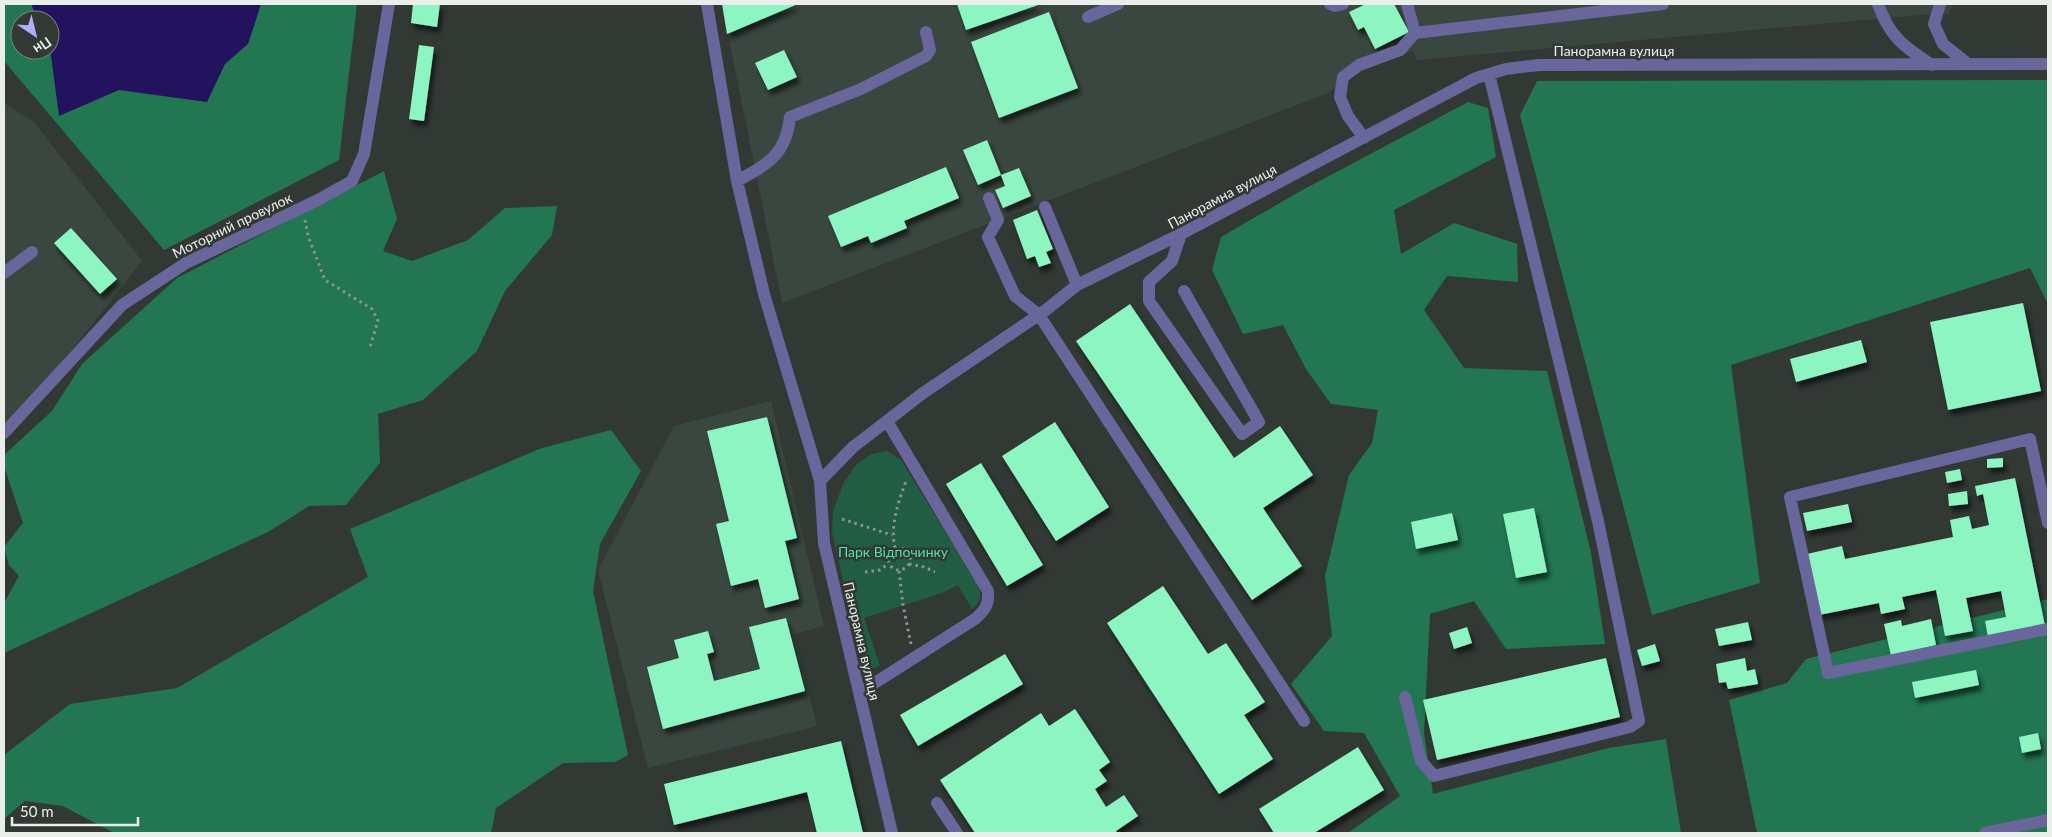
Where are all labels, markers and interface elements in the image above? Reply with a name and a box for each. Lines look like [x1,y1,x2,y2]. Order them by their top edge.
north arrow [10,10,60,60]
text: Пн [30,34,55,58]
street label: Панорамна вулиця [1554,42,1674,59]
street label: Панорамна вулиця [1165,160,1279,232]
street label: Моторний провулок [169,188,295,261]
park label: Парк Відпочинку [838,543,949,560]
street label: Панорамна вулиця [840,580,884,702]
scale bar [12,794,139,826]
text: 50 m [20,802,54,820]

